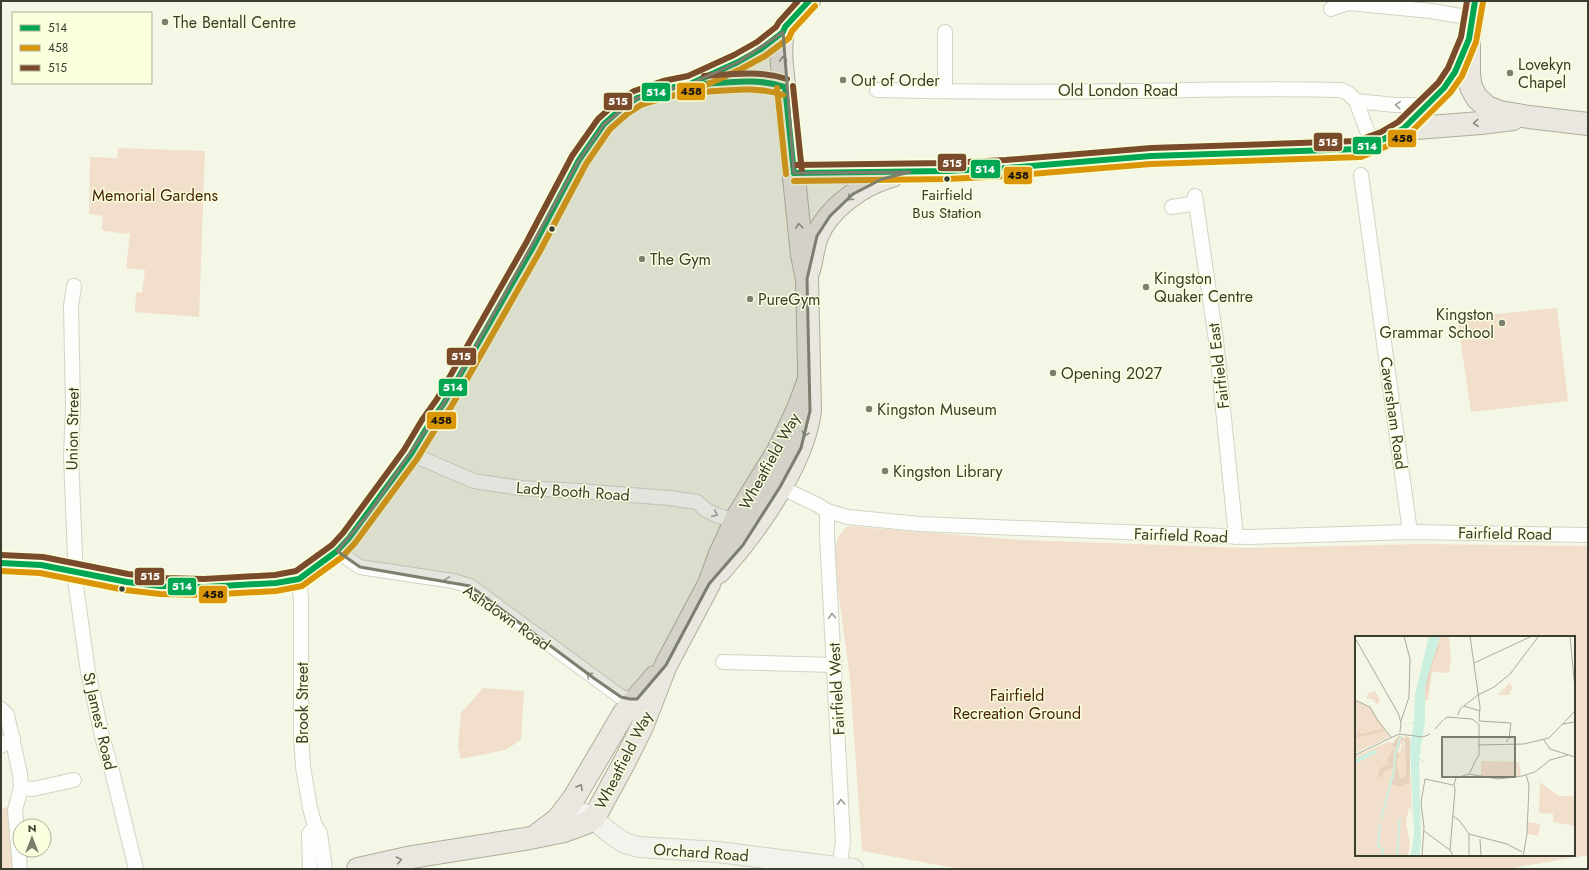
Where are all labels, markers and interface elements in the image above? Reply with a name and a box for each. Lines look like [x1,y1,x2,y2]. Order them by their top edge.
place label: The Bentall Centre [173,11,296,34]
legend [12,12,152,84]
marker: The Bentall Centre [160,17,170,27]
text: 514 [48,19,67,37]
text: 458 [48,39,68,57]
place label: Lovekyn Chapel [1518,53,1571,94]
one-way arrow [778,56,787,62]
text: 515 [48,59,67,77]
marker: Lovekyn Chapel [1505,68,1515,78]
place label: Out of Order [851,69,940,92]
marker: Out of Order [838,75,848,85]
street label: Old London Road [1058,79,1178,102]
line badge: 514 [641,82,671,102]
line badge: 458 [676,82,706,101]
text: 458 [680,83,702,99]
text: 514 [646,84,667,100]
line badge: 515 [603,92,633,111]
text: 515 [608,93,628,109]
one-way arrow [1395,101,1401,109]
one-way arrow [1473,119,1479,128]
line badge: 458 [1387,129,1417,148]
text: 458 [1391,130,1413,146]
line badge: 515 [1313,132,1343,152]
text: 515 [1318,134,1338,150]
line badge: 514 [1352,136,1382,155]
text: 514 [1357,138,1378,154]
line badge: 515 [937,153,967,172]
text: 515 [942,155,962,171]
line badge: 514 [970,159,1001,179]
text: 514 [975,161,996,177]
line badge: 458 [1003,166,1033,185]
text: 458 [1007,167,1029,183]
marker: Fairfield Bus Station [942,174,952,184]
park label: Memorial Gardens [92,184,218,207]
place label: Fairfield Bus Station [912,184,982,224]
one-way arrow [847,193,854,200]
one-way arrow [795,223,804,229]
unlabelled marker [547,224,557,234]
place label: The Gym [650,248,711,271]
marker: The Gym [637,254,647,264]
place label: Kingston Quaker Centre [1154,267,1253,308]
marker: Kingston Quaker Centre [1141,282,1151,292]
place label: PureGym [758,288,821,311]
marker: PureGym [745,294,755,304]
place label: Kingston Grammar School [1380,303,1494,344]
marker: Kingston Grammar School [1497,318,1507,328]
street label: Fairfield East [1202,322,1235,410]
line badge: 515 [446,347,477,366]
text: 515 [451,348,471,364]
street label: Caversham Road [1374,355,1413,471]
place label: Opening 2027 [1061,362,1163,385]
marker: Opening 2027 [1048,368,1058,378]
line badge: 514 [438,378,468,397]
text: 514 [443,379,464,395]
street label: Union Street [60,387,85,471]
place label: Kingston Museum [877,398,997,421]
marker: Kingston Museum [864,404,874,414]
street label: Wheatfield Way [733,408,806,514]
line badge: 458 [426,411,457,430]
text: 458 [430,412,452,428]
one-way arrow [801,431,810,438]
place label: Kingston Library [893,460,1004,483]
marker: Kingston Library [880,466,890,476]
street label: Lady Booth Road [515,476,631,507]
one-way arrow [711,509,719,517]
street label: Fairfield Road [1458,521,1552,546]
street label: Fairfield Road [1134,522,1228,549]
line badge: 515 [134,567,165,586]
text: 515 [140,568,160,584]
one-way arrow [444,576,450,585]
line badge: 514 [167,577,197,596]
text: 514 [172,578,193,594]
street label: Ashdown Road [458,579,555,656]
unlabelled marker [117,584,127,594]
line badge: 458 [198,585,228,604]
text: 458 [202,586,224,602]
one-way arrow [827,613,836,619]
inset map [1355,636,1575,856]
street label: Fairfield West [823,642,850,736]
street label: Brook Street [291,662,314,744]
street label: St James' Road [77,670,122,772]
one-way arrow [586,673,593,680]
park label: Fairfield Recreation Ground [953,684,1081,725]
street label: Wheatfield Way [589,706,659,813]
one-way arrow [575,784,582,791]
one-way arrow [837,799,846,805]
north arrow [12,818,52,858]
text: N [28,820,36,836]
street label: Orchard Road [652,838,749,867]
one-way arrow [396,857,402,865]

